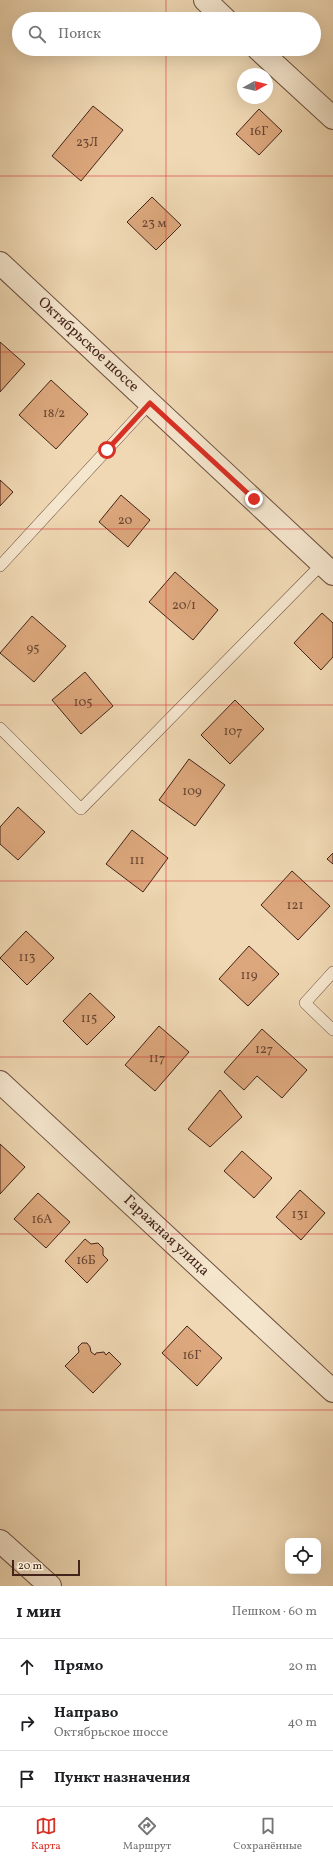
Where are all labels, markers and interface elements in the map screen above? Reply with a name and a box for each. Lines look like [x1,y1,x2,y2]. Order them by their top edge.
search box [12,12,321,56]
icon: search [26,23,48,45]
text: Поиск [58,24,101,45]
north arrow [237,68,273,104]
house number: 16Г [250,123,268,141]
house number: 23Л [76,134,98,152]
house number: 23 м [142,215,166,233]
street label: Октябрьское шоссе [33,292,143,398]
house number: 18/2 [43,405,65,423]
route start [98,441,116,459]
route end [245,490,263,508]
house number: 20 [118,512,133,530]
house number: 20/1 [172,597,196,615]
house number: 95 [27,640,39,658]
house number: 105 [74,694,92,712]
house number: 107 [223,723,243,741]
house number: 109 [182,783,202,801]
house number: 111 [129,852,145,870]
house number: 121 [286,897,304,915]
house number: 113 [19,949,36,967]
house number: 119 [241,967,258,985]
house number: 115 [81,1010,97,1028]
house number: 127 [255,1041,273,1059]
house number: 117 [149,1050,165,1068]
street label: Гаражная улица [118,1190,214,1282]
house number: 131 [292,1206,308,1224]
house number: 16А [32,1211,52,1229]
house number: 16Б [76,1252,96,1270]
house number: 16Г [183,1347,201,1365]
map controls [285,1538,321,1574]
button: locate [285,1538,321,1574]
scale bar [12,1558,80,1577]
text: 20 m [18,1559,42,1574]
text: 1 мин [16,1601,61,1624]
text: Пешком · 60 m [232,1603,317,1621]
icon: ahead [16,1656,38,1678]
text: Прямо [54,1656,103,1677]
text: 20 m [288,1658,317,1676]
text: Направо [54,1703,118,1724]
icon: right [16,1712,38,1734]
text: 40 m [288,1714,317,1732]
text: Октябрьское шоссе [54,1724,168,1742]
icon: arrive [16,1768,38,1790]
text: Пункт назначения [54,1768,190,1789]
tab: Карта [31,1815,61,1854]
tab: Маршрут [123,1815,171,1854]
tab: Сохранённые [233,1815,302,1854]

